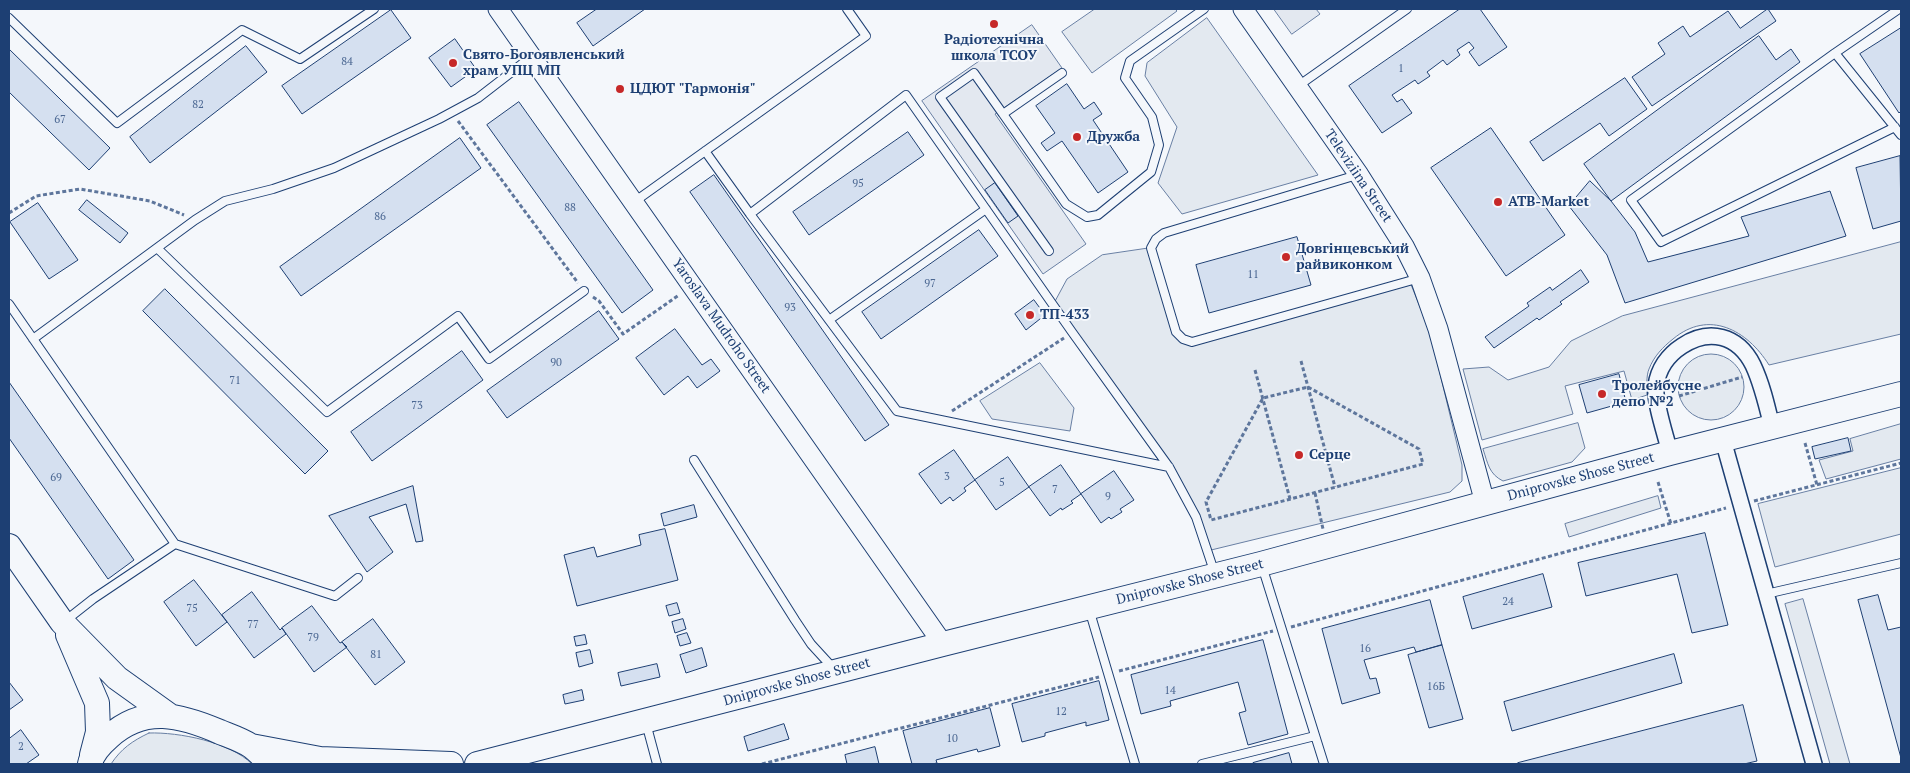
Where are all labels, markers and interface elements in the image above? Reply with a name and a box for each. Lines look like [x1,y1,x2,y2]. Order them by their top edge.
marker: Радіотехнічна школа ТСОУ [988,18,1000,30]
place label: Радіотехнічна школа ТСОУ [944,32,1044,64]
place label: Свято-Богоявленський храм УПЦ МП [463,47,625,80]
house number: 84 [341,55,353,69]
marker: Свято-Богоявленський храм УПЦ МП [447,57,459,69]
house number: 1 [1398,62,1404,76]
place label: ЦДЮТ "Гармонія" [630,81,755,97]
marker: ЦДЮТ "Гармонія" [614,83,626,95]
house number: 82 [192,98,204,112]
house number: 67 [54,113,66,127]
street label: Televiziina Street [1321,126,1395,226]
place label: Дружба [1087,129,1140,145]
marker: Дружба [1071,131,1083,143]
house number: 95 [852,177,864,191]
place label: ATB-Market [1508,194,1589,210]
marker: ATB-Market [1492,196,1504,208]
house number: 88 [564,201,576,215]
house number: 86 [374,210,386,224]
place label: Довгінцевський райвиконком [1296,241,1409,274]
marker: Довгінцевський райвиконком [1280,251,1292,263]
street label: Yaroslava Mudroho Street [668,255,774,397]
house number: 11 [1247,268,1259,282]
house number: 97 [924,277,936,291]
house number: 93 [784,301,796,315]
place label: ТП-433 [1040,307,1089,323]
marker: ТП-433 [1024,309,1036,321]
house number: 90 [550,356,562,370]
house number: 71 [229,374,241,388]
place label: Тролейбусне депо №2 [1612,378,1701,411]
marker: Тролейбусне депо №2 [1596,388,1608,400]
house number: 73 [411,399,423,413]
place label: Серце [1309,447,1351,463]
marker: Серце [1293,449,1305,461]
street label: Dniprovske Shose Street [1506,449,1656,505]
house number: 3 [944,470,950,484]
house number: 69 [50,471,62,485]
house number: 5 [999,476,1005,490]
house number: 7 [1052,483,1058,497]
house number: 9 [1105,490,1111,504]
street label: Dniprovske Shose Street [1115,556,1265,608]
house number: 24 [1502,595,1514,609]
house number: 75 [186,602,198,616]
house number: 77 [247,618,259,632]
house number: 79 [307,631,319,645]
house number: 16 [1359,642,1371,656]
house number: 81 [370,648,382,662]
street label: Dniprovske Shose Street [722,654,872,710]
house number: 16Б [1427,680,1445,694]
house number: 14 [1164,684,1176,698]
house number: 12 [1055,705,1067,719]
house number: 10 [946,732,958,746]
house number: 2 [18,740,24,754]

